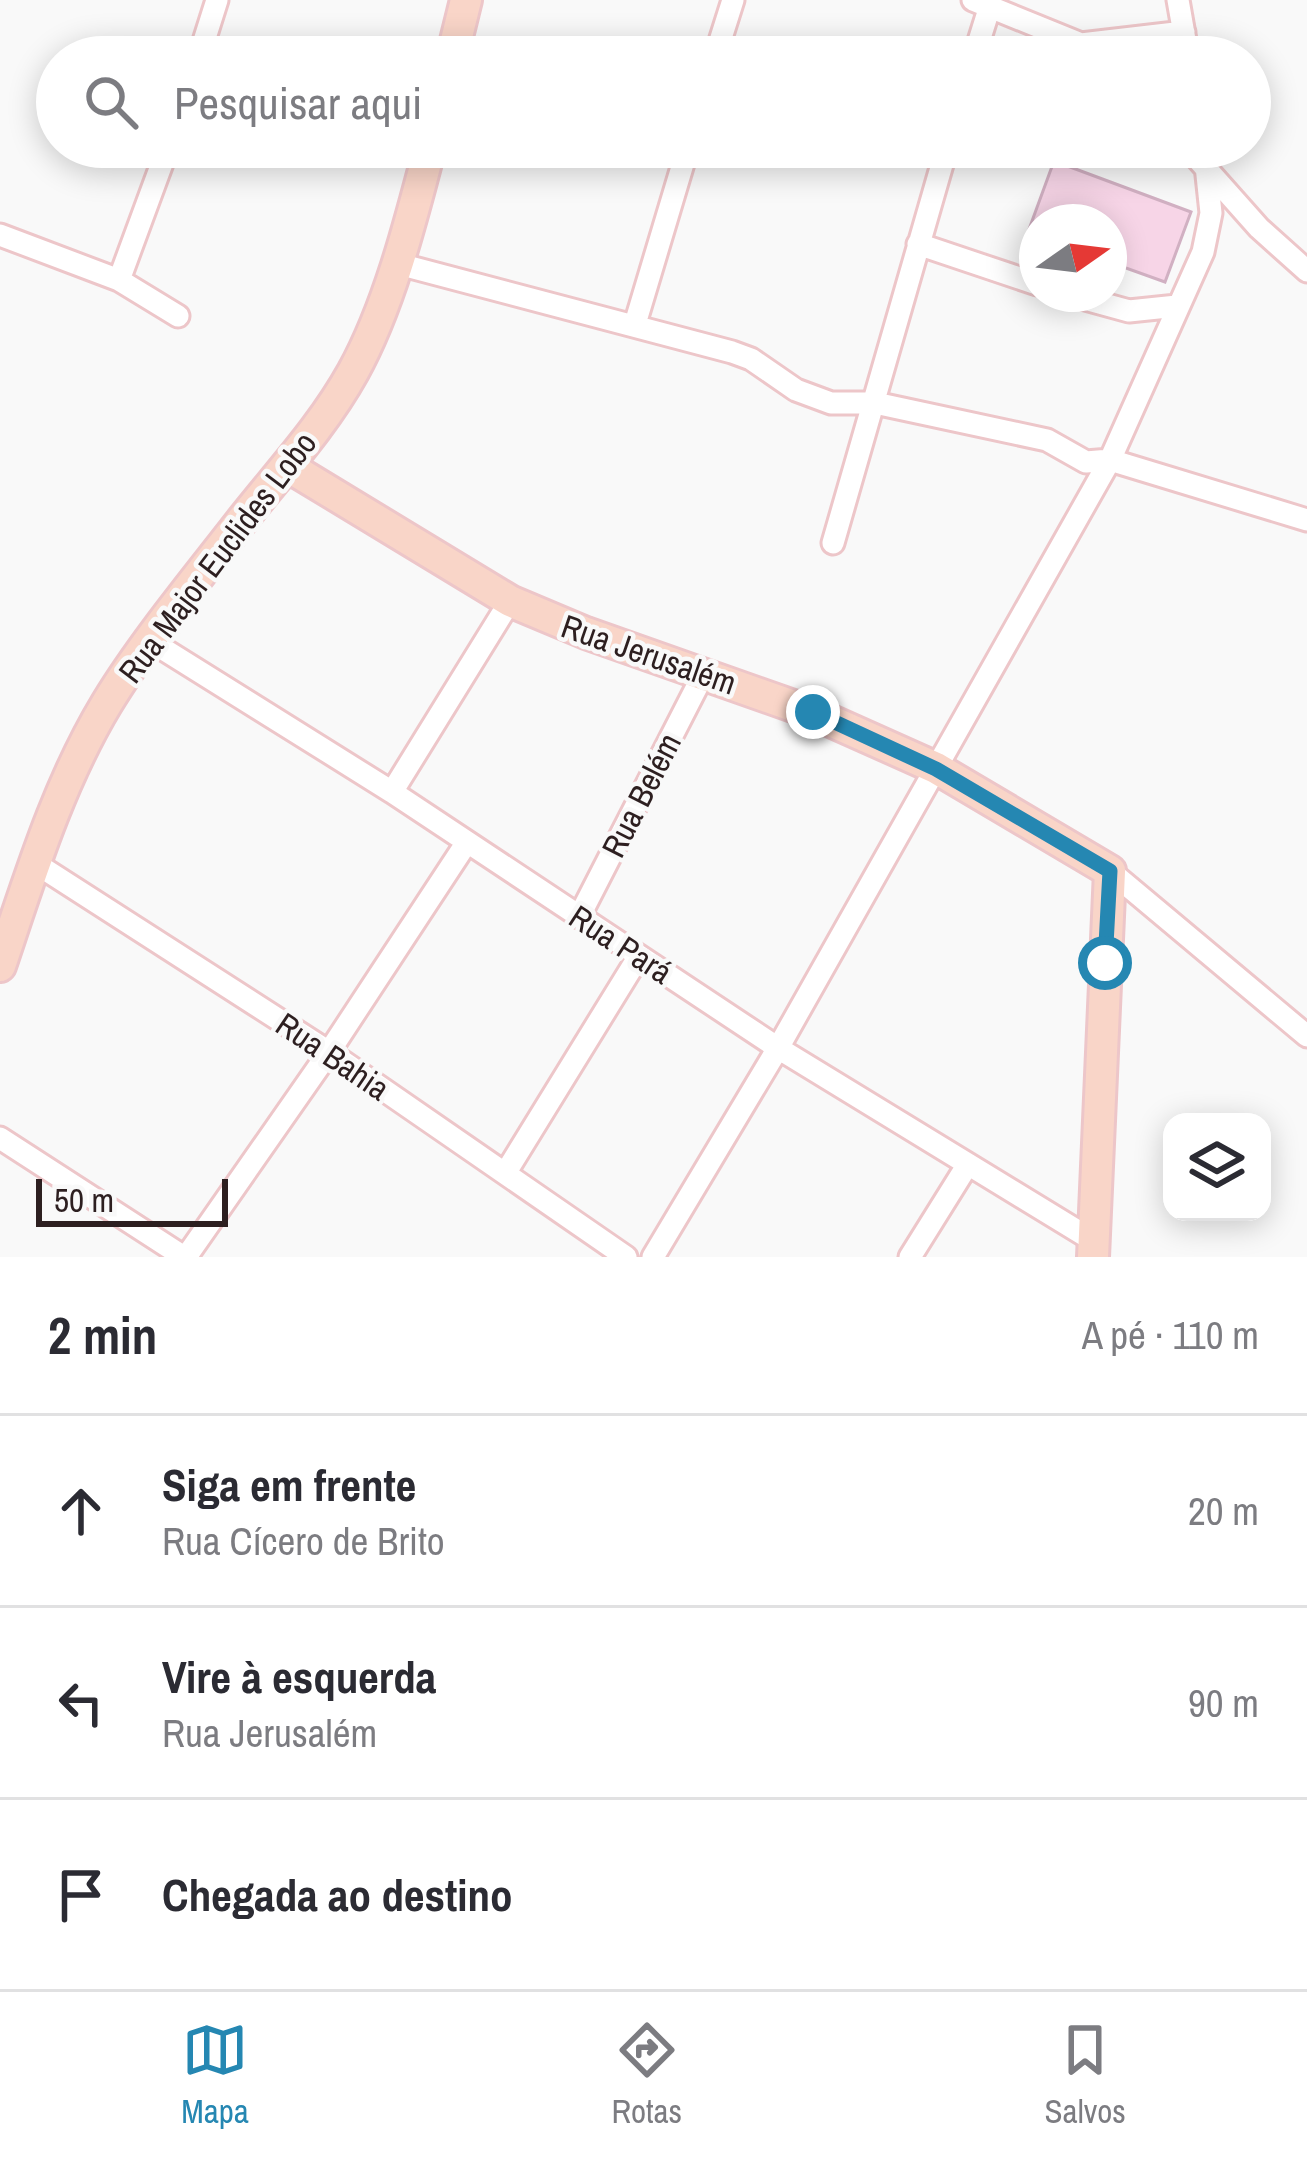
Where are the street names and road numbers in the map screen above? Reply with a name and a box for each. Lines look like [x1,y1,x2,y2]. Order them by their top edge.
street label: Rua Major Euclides Lobo [108,422,326,692]
street label: Rua Jerusalém [556,604,742,704]
street label: Rua Belém [591,725,691,865]
street label: Rua Pará [561,894,681,994]
street label: Rua Bahia [268,1002,398,1110]

